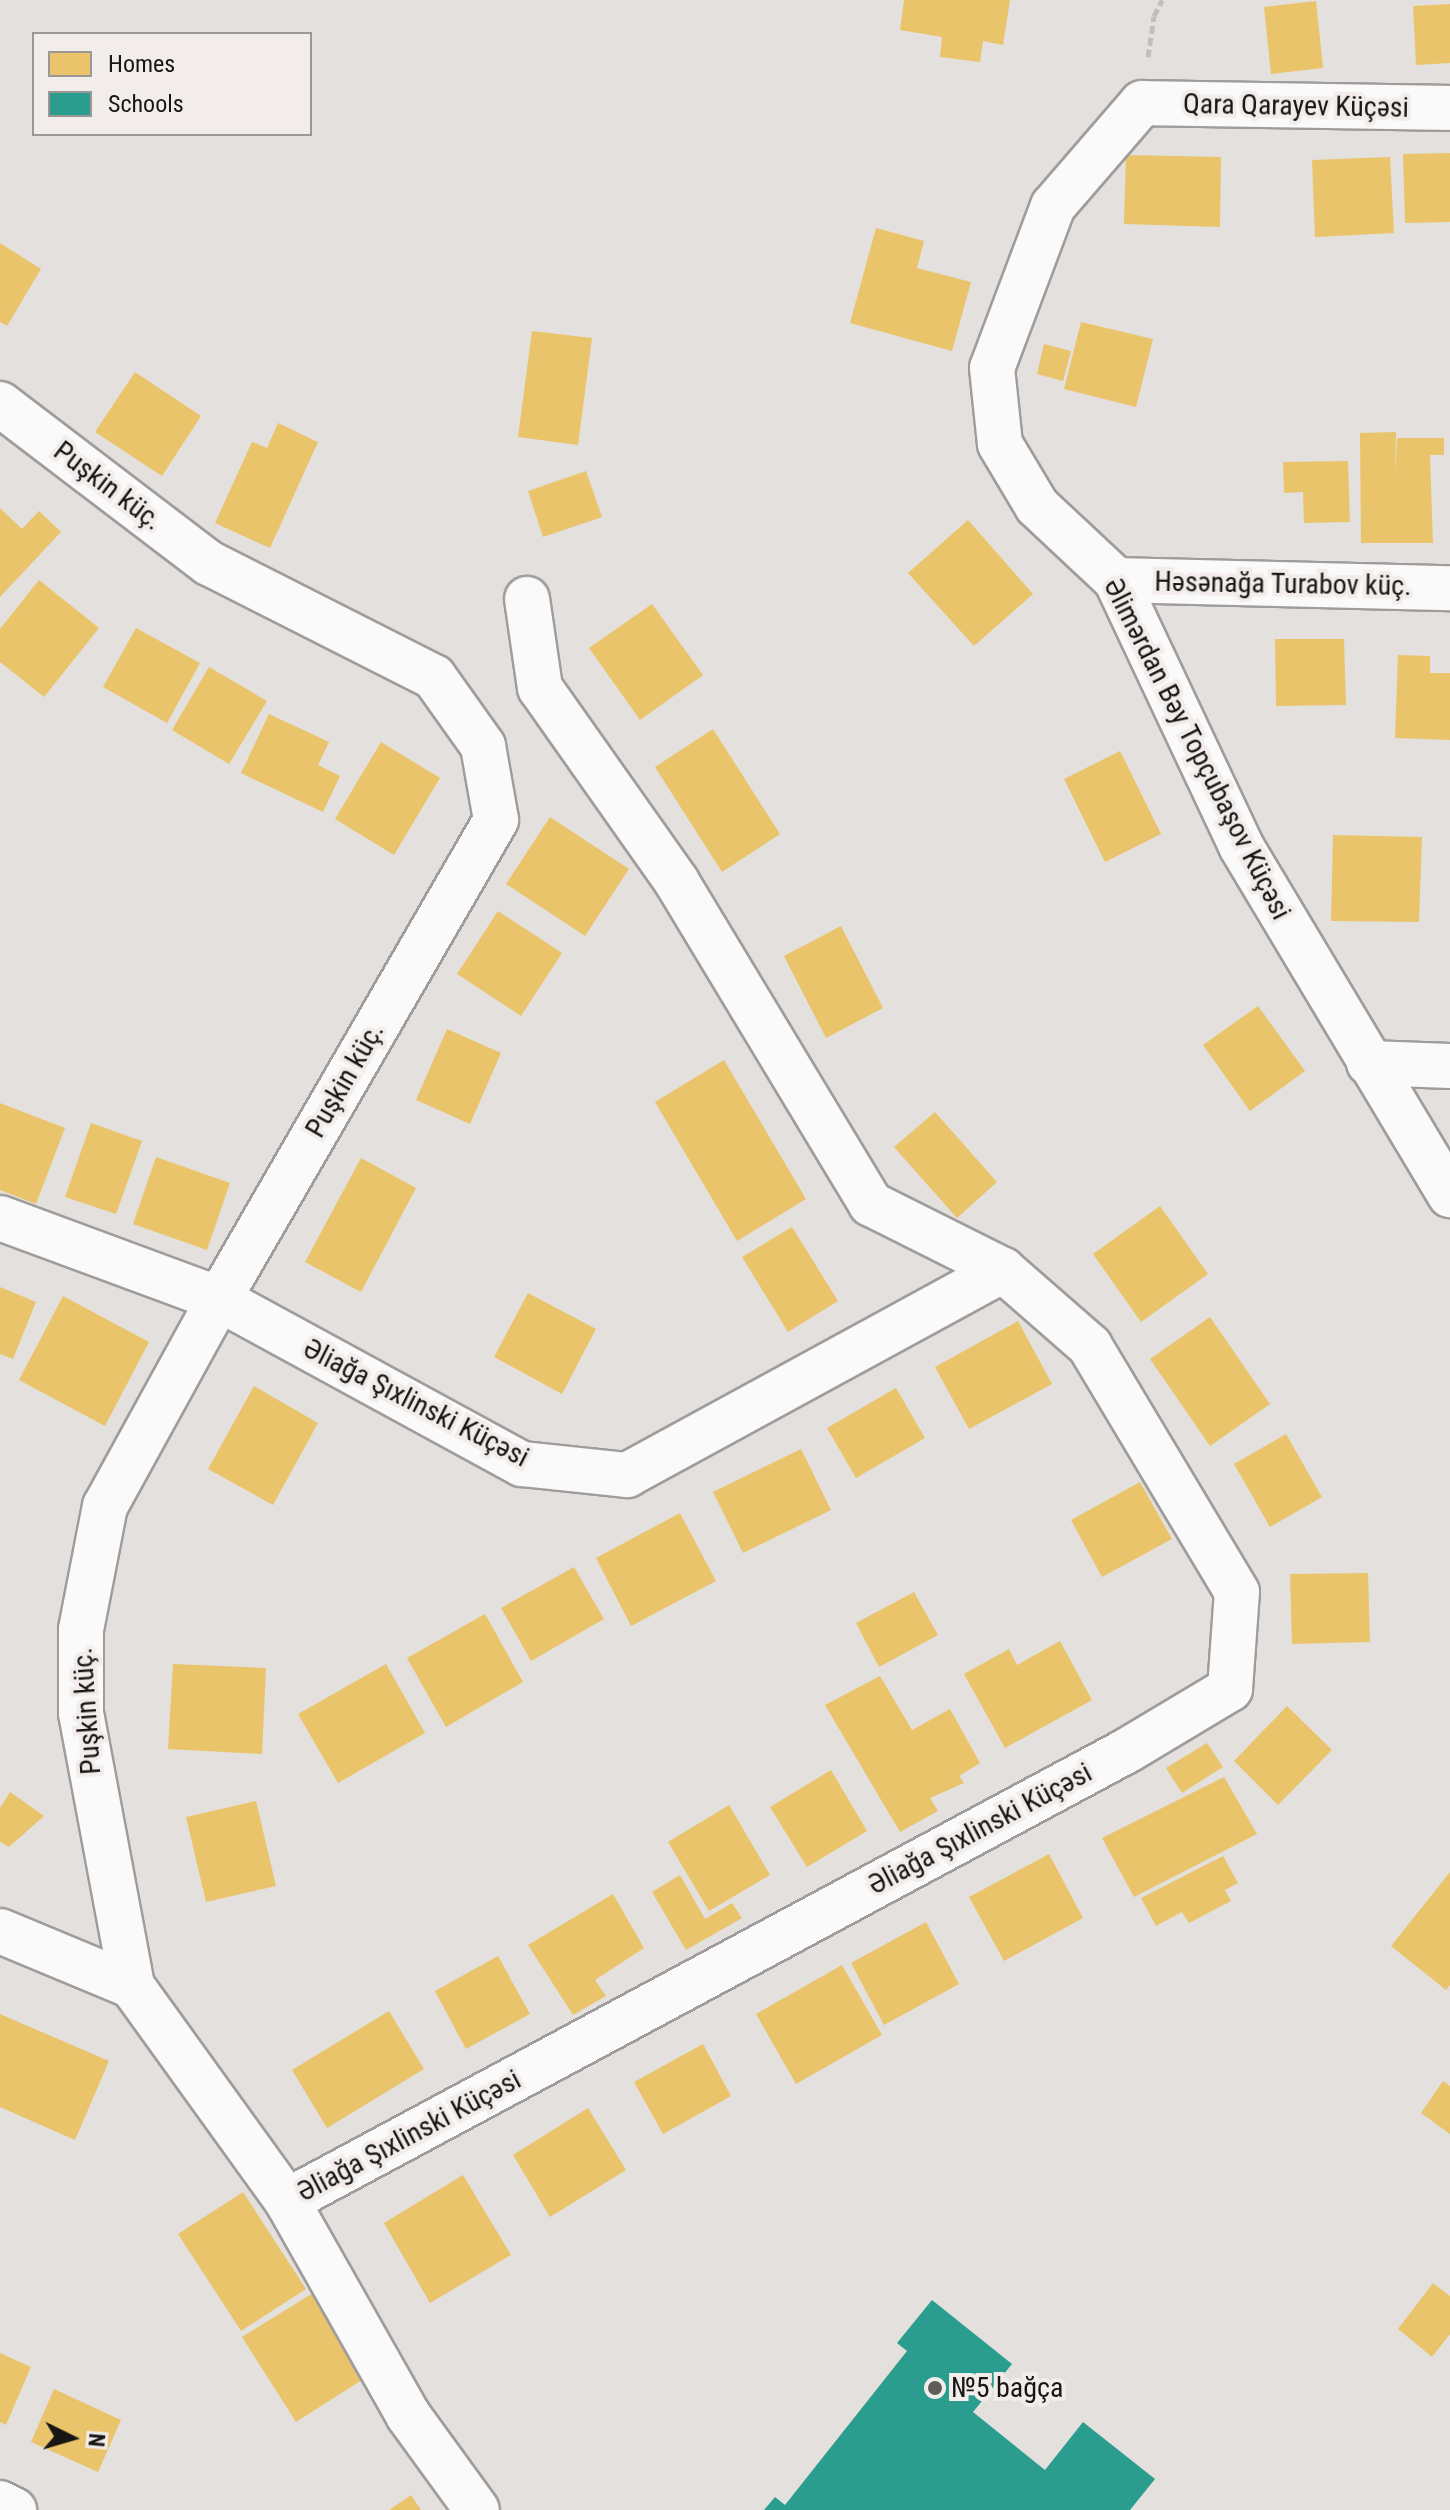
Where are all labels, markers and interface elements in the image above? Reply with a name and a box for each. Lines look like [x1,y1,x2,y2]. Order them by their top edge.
legend [32,32,312,136]
text: Homes [108,50,175,78]
street label: Qara Qarayev Küçəsi [1183,87,1409,125]
text: Schools [108,90,184,118]
street label: Puşkin küç. [47,434,169,538]
street label: Həsənağa Turabov küç. [1154,565,1412,603]
street label: Əlimərdan Bəy Topçubaşov Küçəsi [1096,573,1298,925]
street label: Puşkin küç. [299,1016,391,1144]
street label: Əliağa Şıxlinski Küçəsi [298,1332,534,1474]
street label: Puşkin küç. [66,1646,108,1776]
street label: Əliağa Şıxlinski Küçəsi [862,1756,1098,1902]
street label: Əliağa Şıxlinski Küçəsi [291,2063,527,2209]
place label: №5 bağça [951,2371,1063,2405]
marker: №5 bağça [926,2379,944,2397]
north arrow [32,2398,112,2478]
text: N [83,2432,109,2448]

